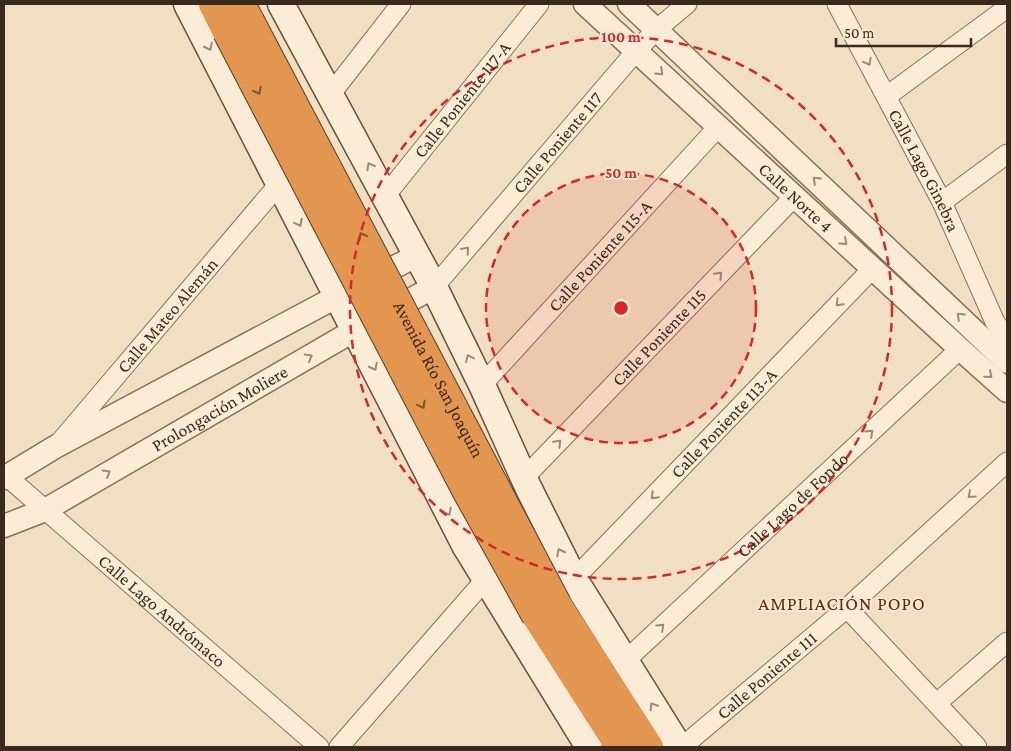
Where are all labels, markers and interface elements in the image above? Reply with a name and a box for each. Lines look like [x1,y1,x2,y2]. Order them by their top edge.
scale bar [836,15,971,47]
text: 50 m [844,25,874,41]
text: 100 m [601,29,641,45]
street label: Calle Poniente 117-A [410,37,515,162]
one-way arrow [203,42,213,51]
one-way arrow [862,57,872,66]
one-way arrow [654,66,663,75]
one-way arrow [252,86,262,95]
street label: Calle Poniente 117 [509,88,606,197]
street label: Calle Lago Ginebra [885,106,964,235]
street label: Calle Norte 4 [754,159,836,237]
one-way arrow [366,163,376,172]
text: 50 m [605,165,637,181]
one-way arrow [813,177,822,186]
street label: Calle Poniente 115-A [544,196,656,316]
one-way arrow [293,217,303,226]
one-way arrow [358,232,368,241]
one-way arrow [838,236,847,245]
one-way arrow [460,247,469,256]
street label: Calle Mateo Alemán [113,254,222,377]
one-way arrow [713,272,722,281]
street label: Calle Poniente 115 [608,285,710,390]
street label: Avenida Río San Joaquín [389,298,488,461]
one-way arrow [836,298,845,307]
centre of rings [612,299,630,317]
one-way arrow [956,313,965,322]
one-way arrow [303,353,312,363]
one-way arrow [465,354,475,363]
street label: Prolongación Moliere [148,361,291,456]
one-way arrow [368,362,378,371]
street label: Calle Poniente 113-A [667,364,781,482]
one-way arrow [984,369,993,378]
one-way arrow [416,400,426,409]
one-way arrow [864,430,873,439]
one-way arrow [552,440,561,449]
street label: Calle Lago de Fondo [733,448,852,561]
one-way arrow [102,470,111,480]
one-way arrow [968,489,977,498]
one-way arrow [651,490,660,499]
one-way arrow [442,506,452,515]
one-way arrow [556,548,567,557]
street label: Calle Lago Andrómaco [94,550,230,671]
district label: AMPLIACIÓN POPO [758,593,926,614]
one-way arrow [655,624,664,633]
street label: Calle Poniente 111 [713,628,821,723]
one-way arrow [650,702,660,711]

